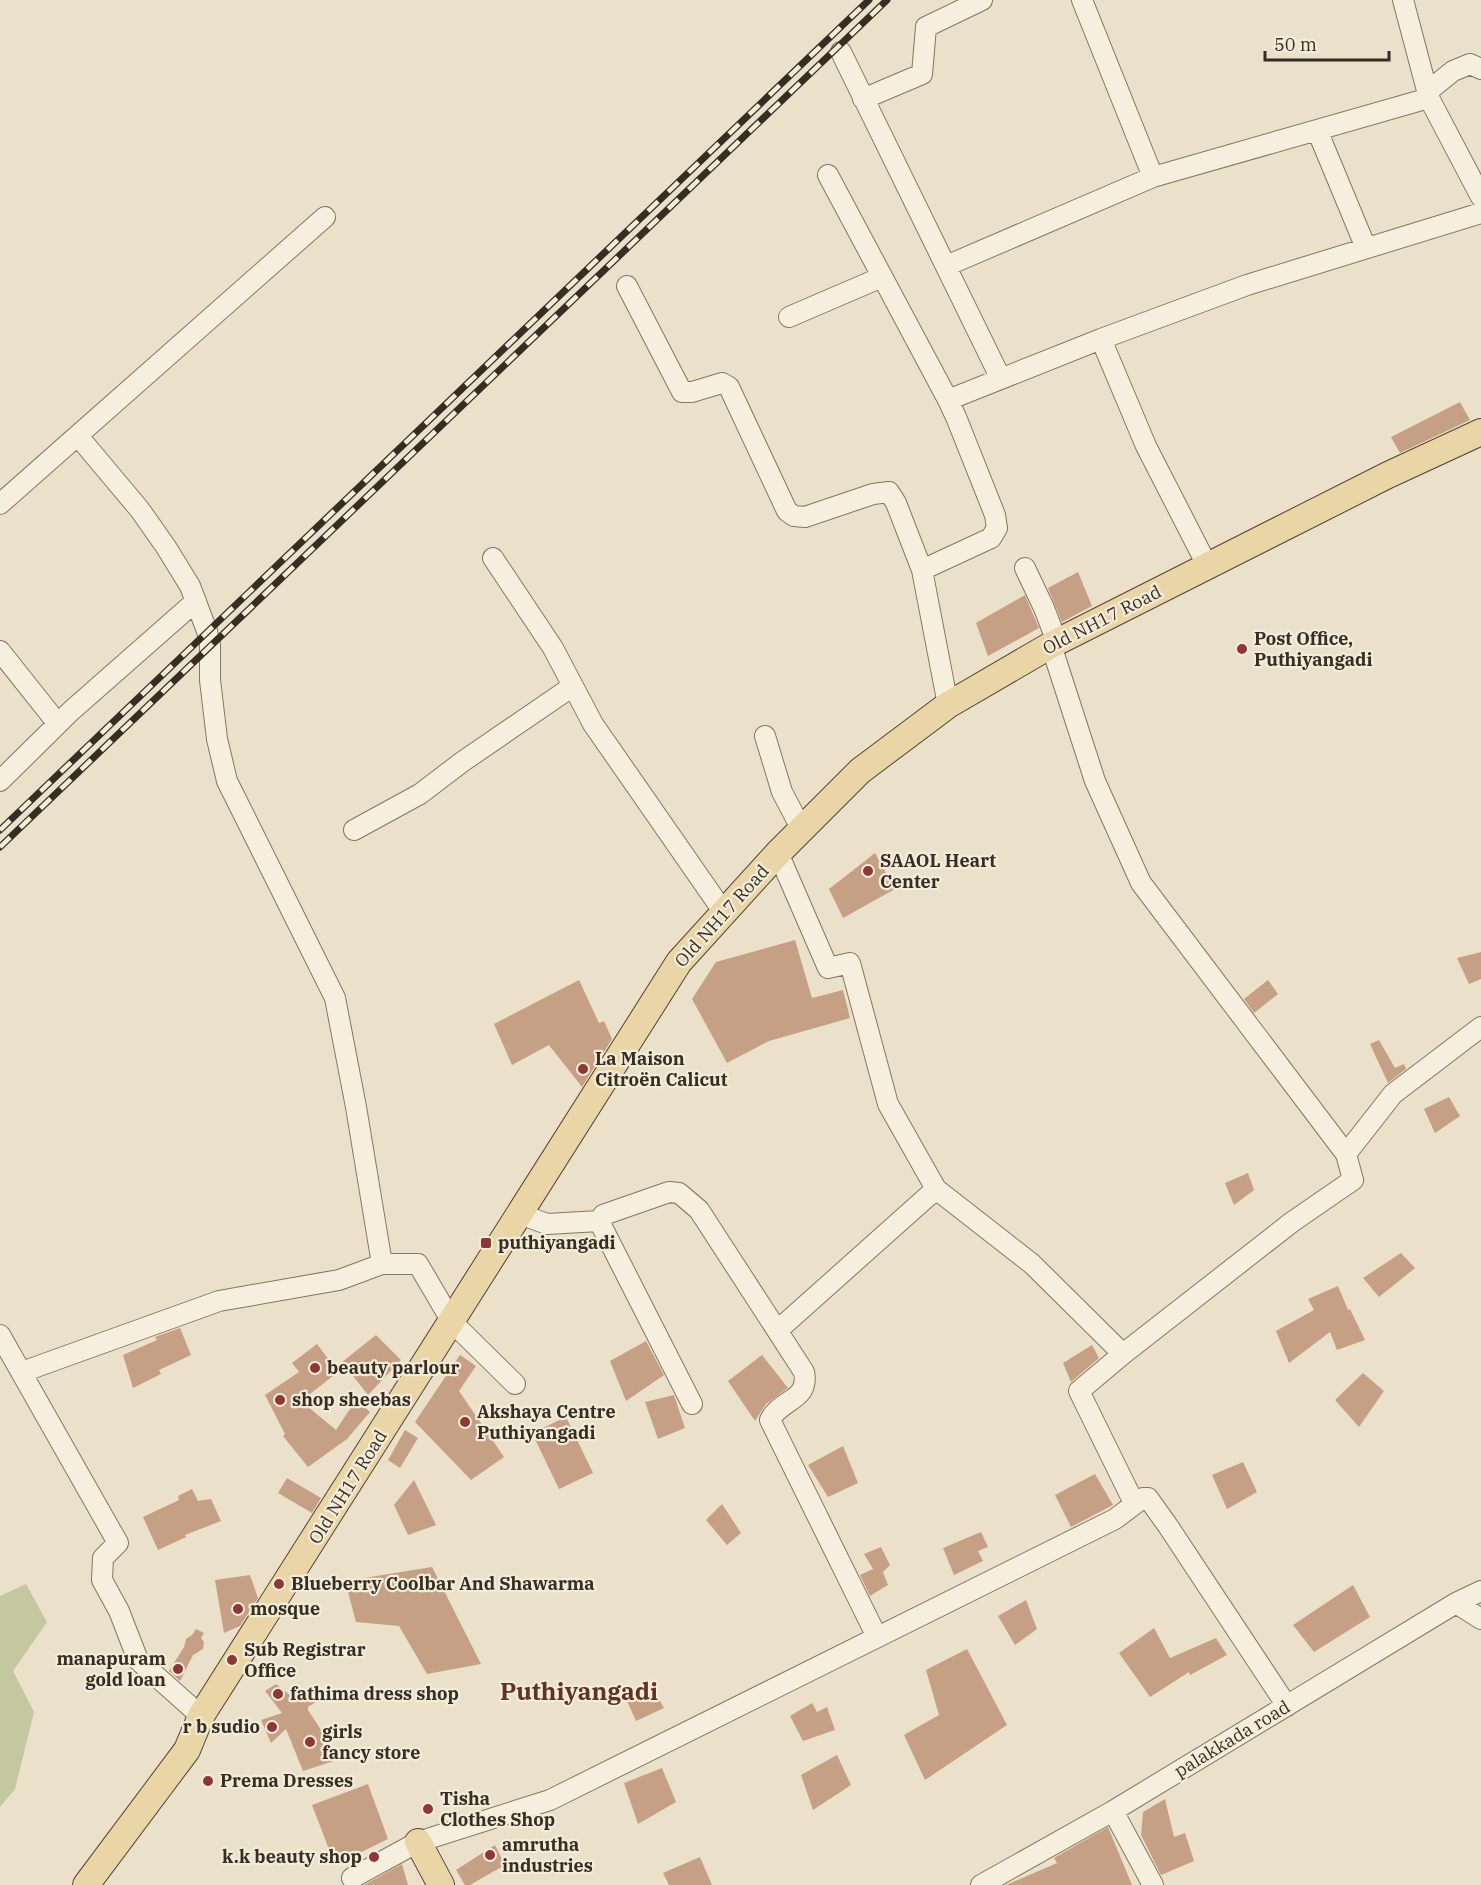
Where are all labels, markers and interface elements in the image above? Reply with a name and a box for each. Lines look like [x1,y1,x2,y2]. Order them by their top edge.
scale bar [1265,24,1390,62]
text: 50 m [1274,33,1317,56]
street label: Old NH17 Road [1039,580,1165,659]
place label: Post Office, Puthiyangadi [1254,627,1373,671]
marker: Post Office, Puthiyangadi [1235,642,1249,656]
place label: SAAOL Heart Center [880,849,996,893]
street label: Old NH17 Road [669,860,774,972]
marker: SAAOL Heart Center [861,864,875,878]
place label: La Maison Citroën Calicut [595,1047,728,1091]
marker: La Maison Citroën Calicut [576,1062,590,1076]
place label: puthiyangadi [498,1231,616,1254]
marker: puthiyangadi [479,1236,493,1250]
place label: beauty parlour [327,1356,460,1379]
marker: beauty parlour [308,1361,322,1375]
place label: shop sheebas [292,1388,411,1411]
marker: shop sheebas [273,1393,287,1407]
place label: Akshaya Centre Puthiyangadi [477,1400,616,1444]
marker: Akshaya Centre Puthiyangadi [458,1415,472,1429]
street label: Old NH17 Road [303,1425,392,1548]
place label: Blueberry Coolbar And Shawarma [291,1572,595,1595]
marker: Blueberry Coolbar And Shawarma [272,1577,286,1591]
place label: mosque [250,1597,320,1620]
marker: mosque [231,1602,245,1616]
place label: Sub Registrar Office [244,1638,366,1682]
place label: manapuram gold loan [56,1647,167,1691]
marker: Sub Registrar Office [225,1653,239,1667]
marker: manapuram gold loan [171,1662,185,1676]
district label: Puthiyangadi [500,1675,658,1707]
place label: fathima dress shop [290,1682,459,1705]
marker: fathima dress shop [271,1687,285,1701]
street label: palakkada road [1170,1695,1294,1782]
place label: r b sudio [183,1715,260,1738]
marker: r b sudio [265,1720,279,1734]
place label: girls fancy store [322,1720,420,1764]
marker: girls fancy store [303,1735,317,1749]
place label: Prema Dresses [220,1769,353,1792]
marker: Prema Dresses [201,1774,215,1788]
place label: Tisha Clothes Shop [440,1787,555,1831]
marker: Tisha Clothes Shop [421,1802,435,1816]
place label: amrutha industries [502,1833,593,1877]
place label: k.k beauty shop [222,1845,362,1868]
marker: amrutha industries [483,1848,497,1862]
marker: k.k beauty shop [367,1850,381,1864]

